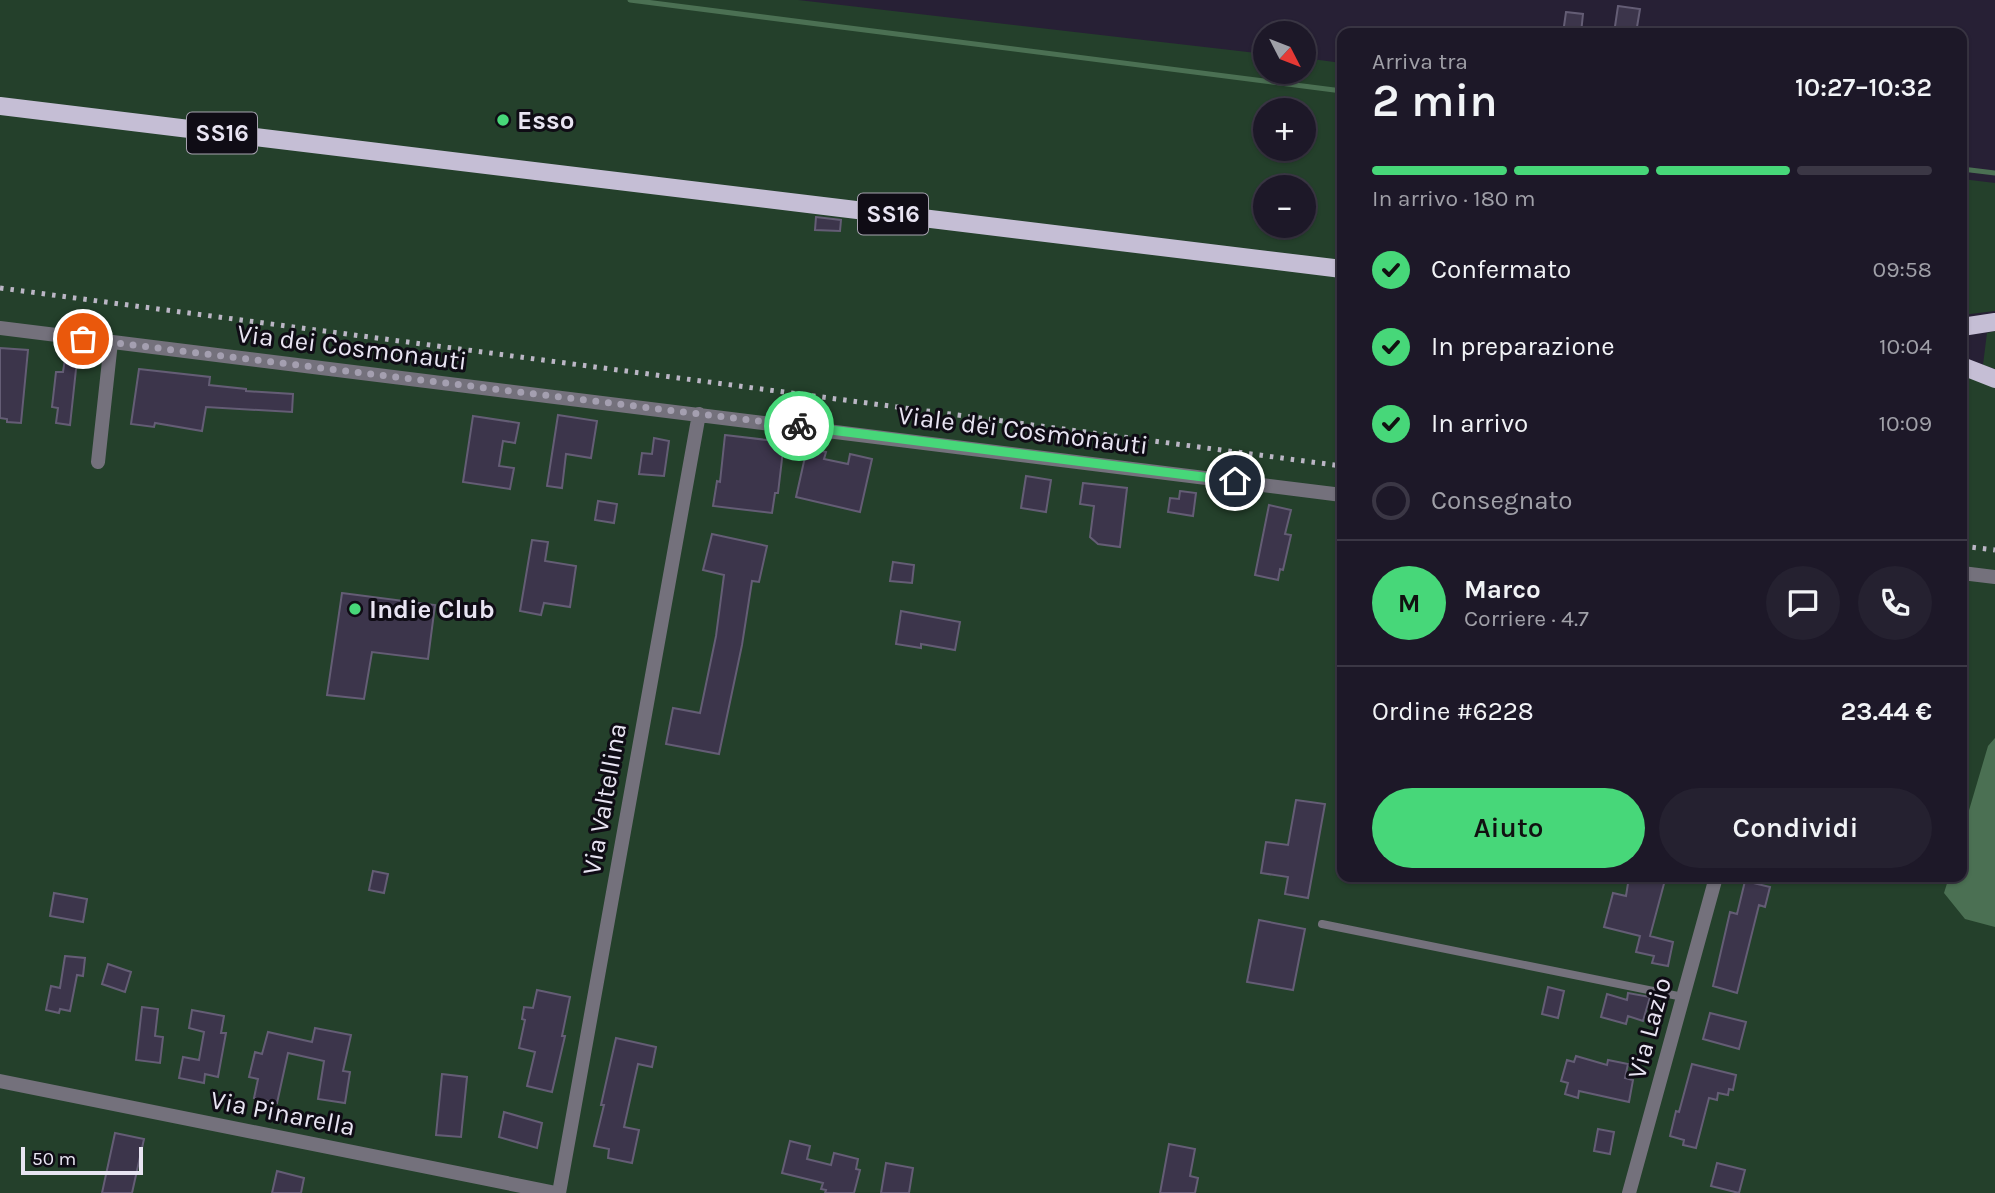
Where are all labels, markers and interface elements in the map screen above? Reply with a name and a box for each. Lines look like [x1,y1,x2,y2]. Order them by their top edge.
north arrow [1253,21,1316,84]
map controls [1253,21,1316,238]
text: Arriva tra [1372,48,1468,75]
text: 10:27–10:32 [1795,72,1932,103]
text: 2 min [1372,74,1498,128]
button: + [1253,98,1316,161]
place label: Esso [517,105,574,136]
marker: Esso [495,112,511,128]
road number: SS16 [187,113,257,154]
button: − [1253,175,1316,238]
text: In arrivo · 180 m [1372,185,1535,212]
road number: SS16 [858,194,928,234]
icon: check [1372,251,1410,289]
text: Confermato [1431,254,1571,285]
text: 09:58 [1873,256,1932,283]
pin [53,309,113,369]
street label: Via dei Cosmonauti [235,318,469,377]
icon: bag [64,320,102,358]
icon: check [1372,328,1410,366]
text: In preparazione [1431,331,1615,362]
text: 10:04 [1879,333,1932,360]
courier [764,391,834,461]
street label: Viale dei Cosmonauti [896,400,1150,461]
icon: check [1372,405,1410,443]
icon: bike [780,407,818,445]
text: In arrivo [1431,408,1528,439]
text: 10:09 [1878,410,1932,437]
pin [1205,451,1265,511]
icon: home [1216,462,1254,500]
text: Consegnato [1431,485,1573,516]
button: chat [1766,566,1840,640]
button: phone [1858,566,1932,640]
text: Marco [1464,574,1541,605]
text: M [1398,588,1420,619]
place label: Indie Club [369,594,495,625]
marker: Indie Club [347,601,363,617]
text: Corriere · 4.7 [1464,605,1589,632]
text: Ordine #6228 [1372,696,1534,727]
text: 23.44 € [1841,696,1932,727]
street label: Via Valtellina [576,721,633,877]
button: Aiuto [1372,788,1645,868]
button: Condividi [1659,788,1932,868]
street label: Via Lazio [1621,974,1678,1082]
street label: Via Pinarella [208,1084,358,1143]
scale bar [21,1144,144,1176]
text: 50 m [32,1148,76,1170]

